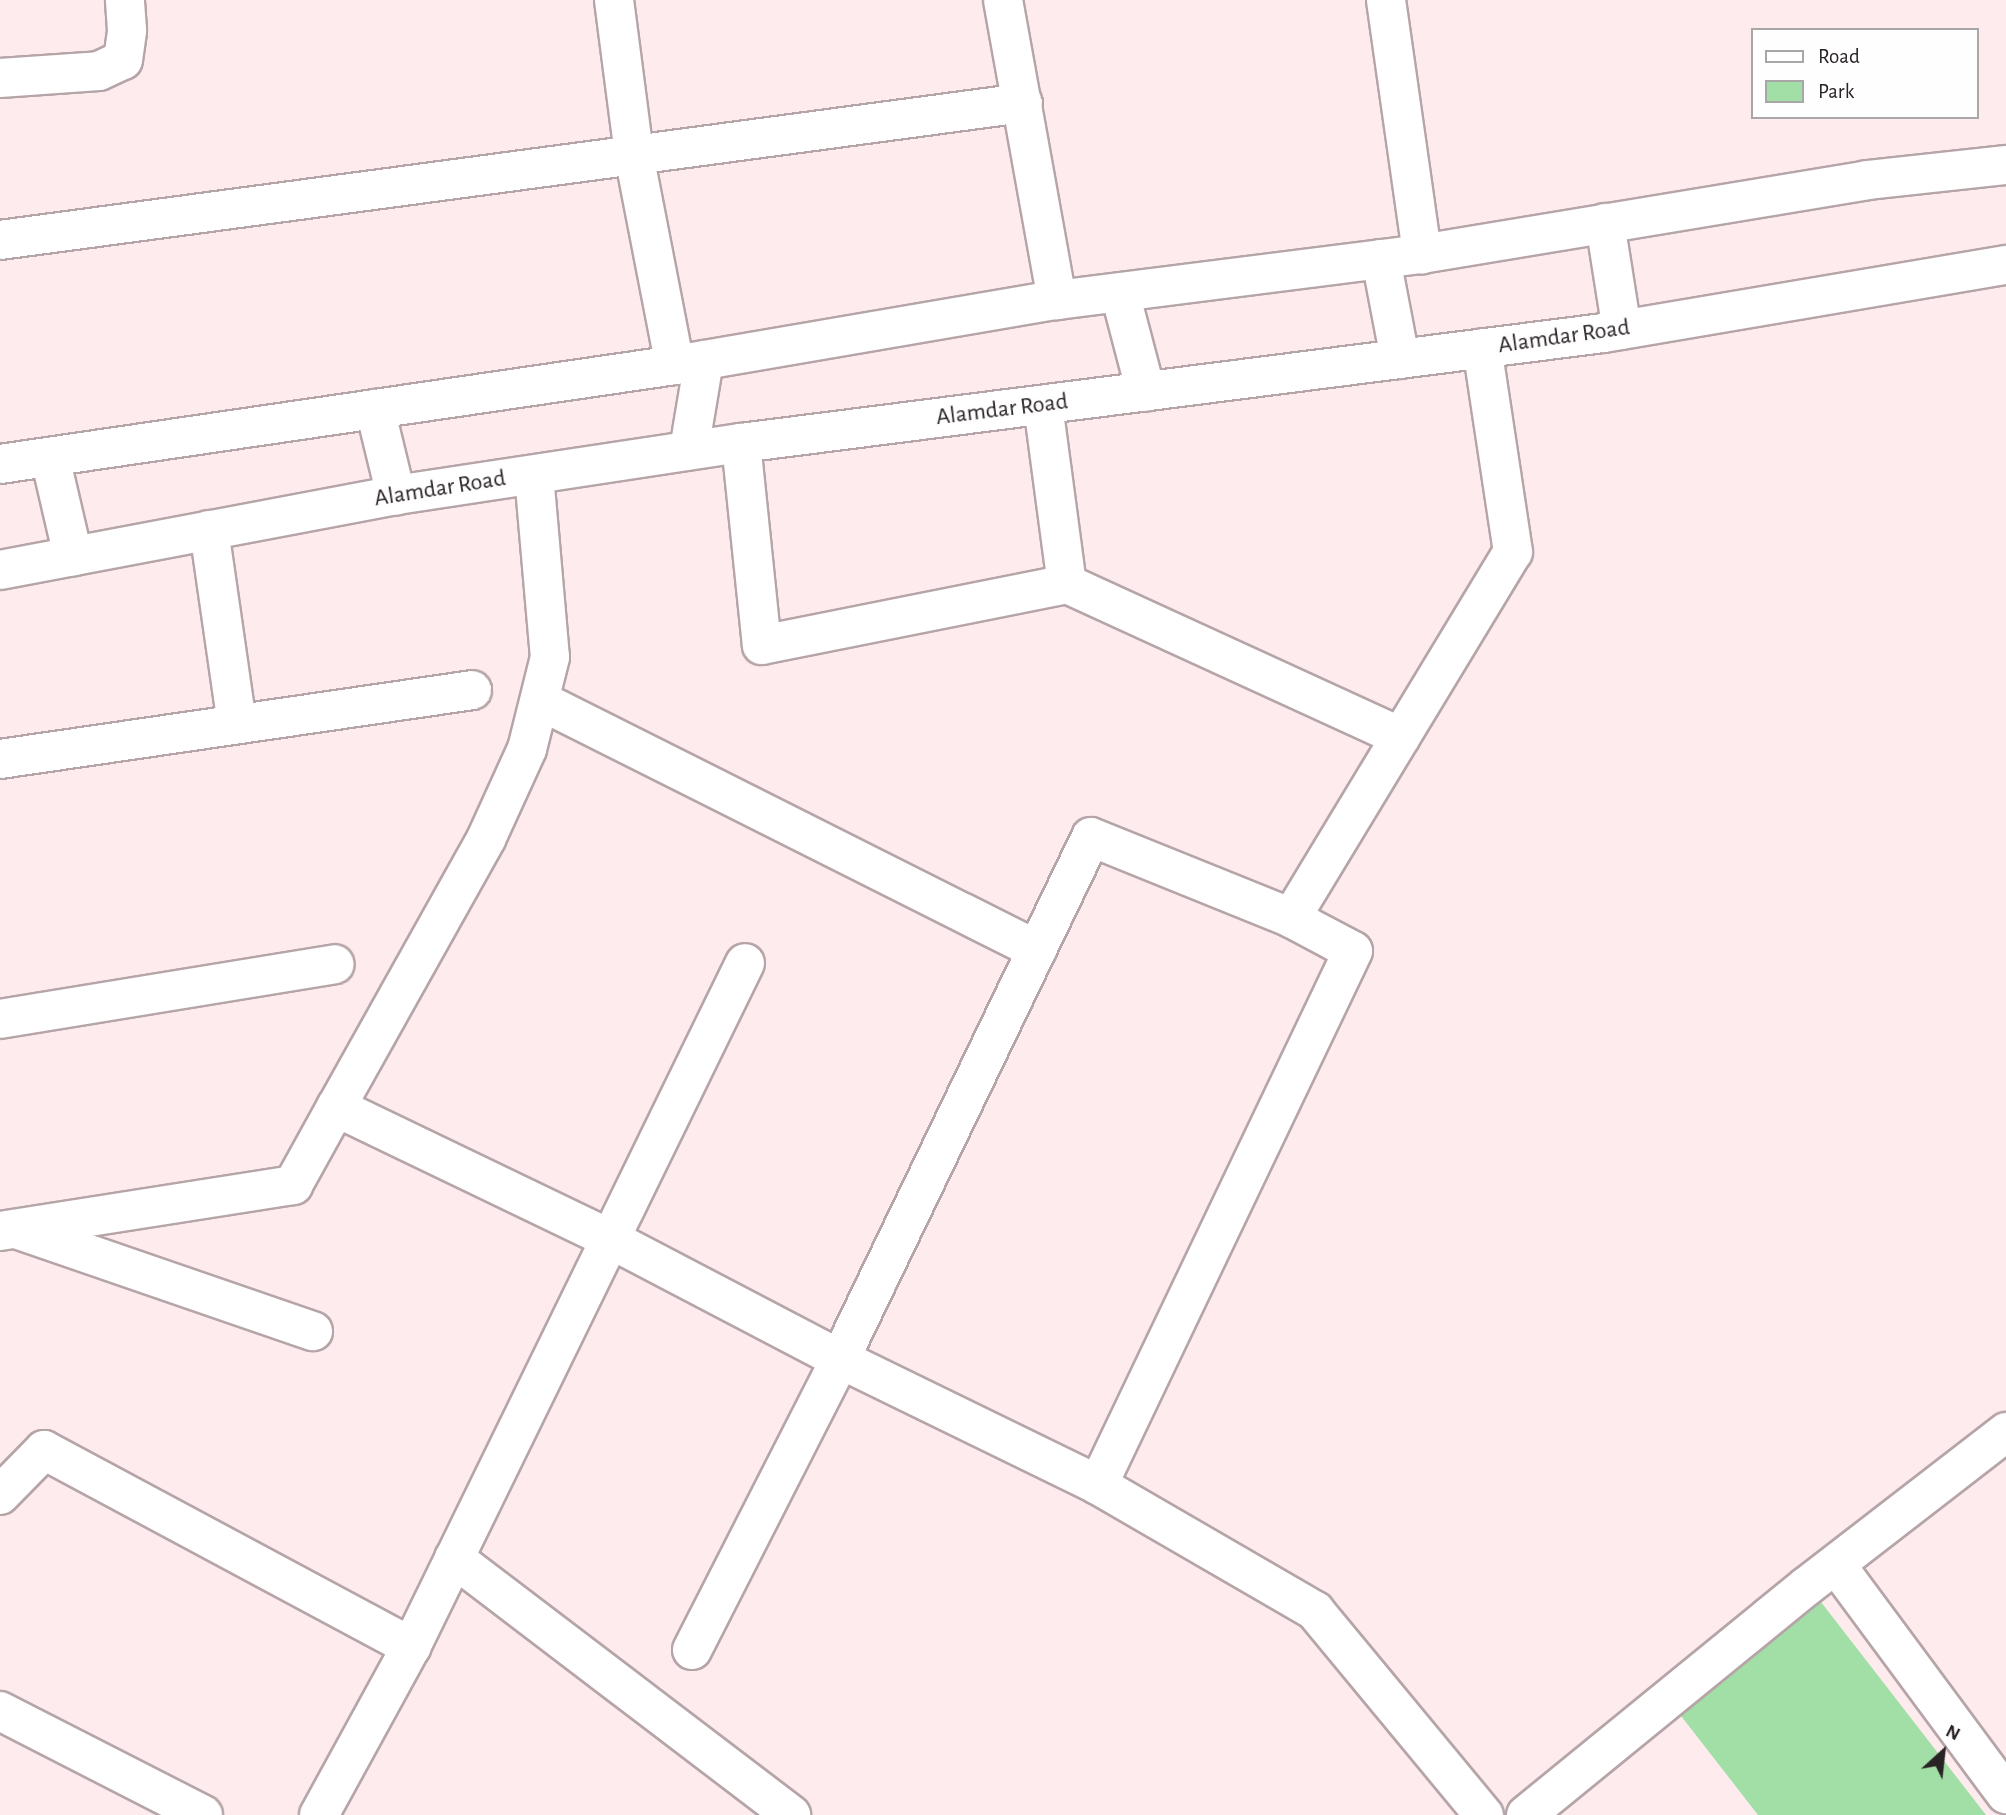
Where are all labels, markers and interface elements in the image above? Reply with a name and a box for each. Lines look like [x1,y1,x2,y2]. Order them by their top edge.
legend [1750,28,1978,119]
text: Road [1818,46,1860,67]
text: Park [1818,81,1854,102]
street label: Alamdar Road [1496,314,1632,360]
street label: Alamdar Road [934,388,1070,432]
street label: Alamdar Road [372,464,508,514]
north arrow [1908,1717,1978,1787]
text: N [1943,1721,1963,1744]

